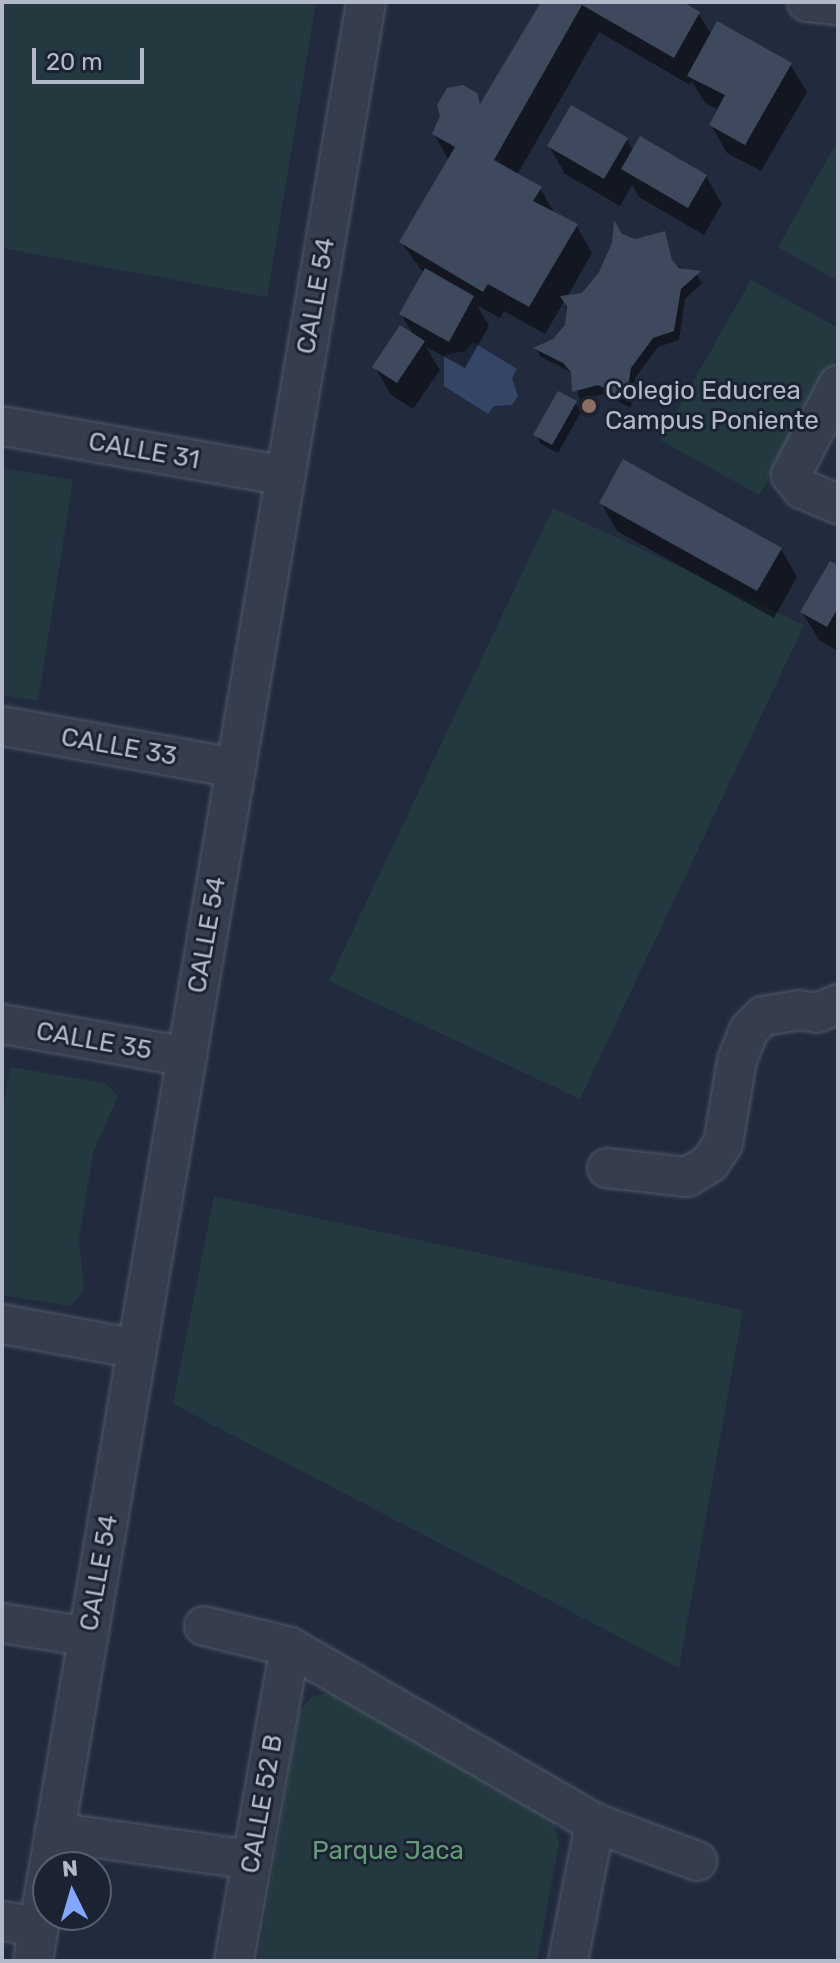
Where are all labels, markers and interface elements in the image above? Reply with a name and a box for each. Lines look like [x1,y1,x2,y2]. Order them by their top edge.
scale bar [36,32,148,82]
text: 20 m [46,48,103,76]
street label: CALLE 54 [290,235,342,357]
place label: Colegio Educrea Campus Poniente [605,375,819,436]
marker: Colegio Educrea Campus Poniente [580,397,598,415]
street label: CALLE 31 [86,426,202,476]
street label: CALLE 33 [59,721,179,773]
street label: CALLE 54 [181,874,233,996]
street label: CALLE 35 [34,1015,154,1067]
street label: CALLE 54 [73,1512,125,1634]
street label: CALLE 52 B [234,1732,290,1876]
park label: Parque Jaca [312,1835,464,1867]
north arrow [32,1851,112,1931]
text: N [61,1854,79,1883]

